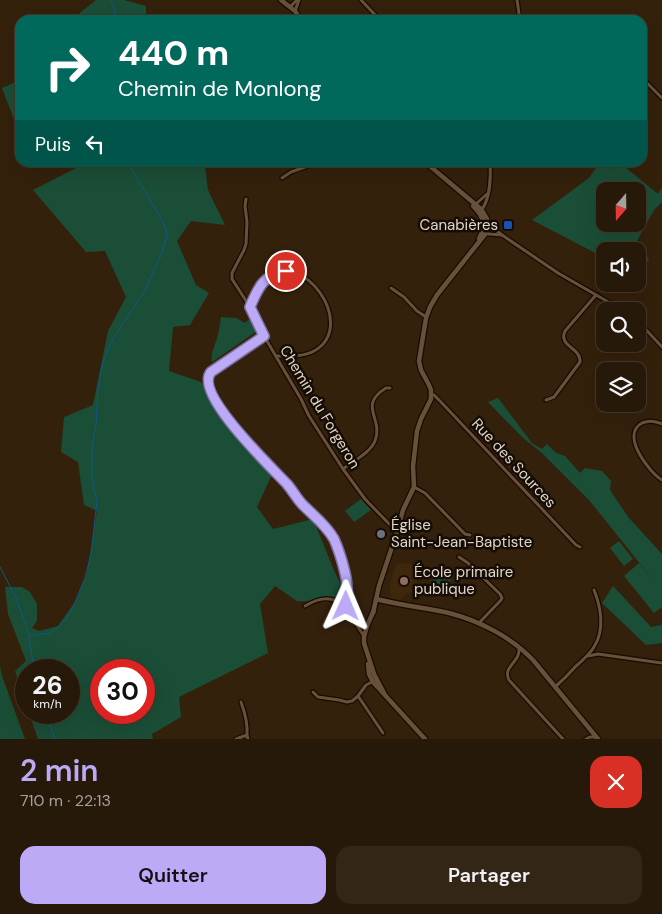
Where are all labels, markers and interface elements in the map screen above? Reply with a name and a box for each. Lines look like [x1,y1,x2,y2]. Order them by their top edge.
text: 440 m [118,30,229,76]
icon: right [35,35,100,100]
text: Chemin de Monlong [118,74,321,103]
icon: left [81,130,109,158]
text: Puis [35,132,71,157]
north arrow [596,182,646,232]
map controls [596,182,646,412]
place label: Canabières [419,215,498,235]
marker: Canabières [502,219,514,231]
button: sound [596,242,646,292]
pin [265,250,307,292]
icon: arrive [272,257,300,285]
button: search [596,302,646,352]
street label: Chemin du Forgeron [275,342,365,472]
button: layers [596,362,646,412]
street label: Rue des Sources [467,414,561,512]
place label: Église Saint-Jean-Baptiste [391,515,532,552]
marker: Église Saint-Jean-Baptiste [375,528,387,540]
place label: École primaire publique [414,562,513,599]
marker: École primaire publique [398,575,410,587]
position arrow [319,579,371,631]
speed limit sign: 30 [90,659,155,724]
text: 26 [32,669,63,702]
text: km/h [33,696,62,712]
text: 2 min [20,751,98,790]
button: close [590,756,642,808]
text: 710 m · 22:13 [20,790,111,811]
button: Quitter [20,846,326,904]
button: Partager [336,846,642,904]

